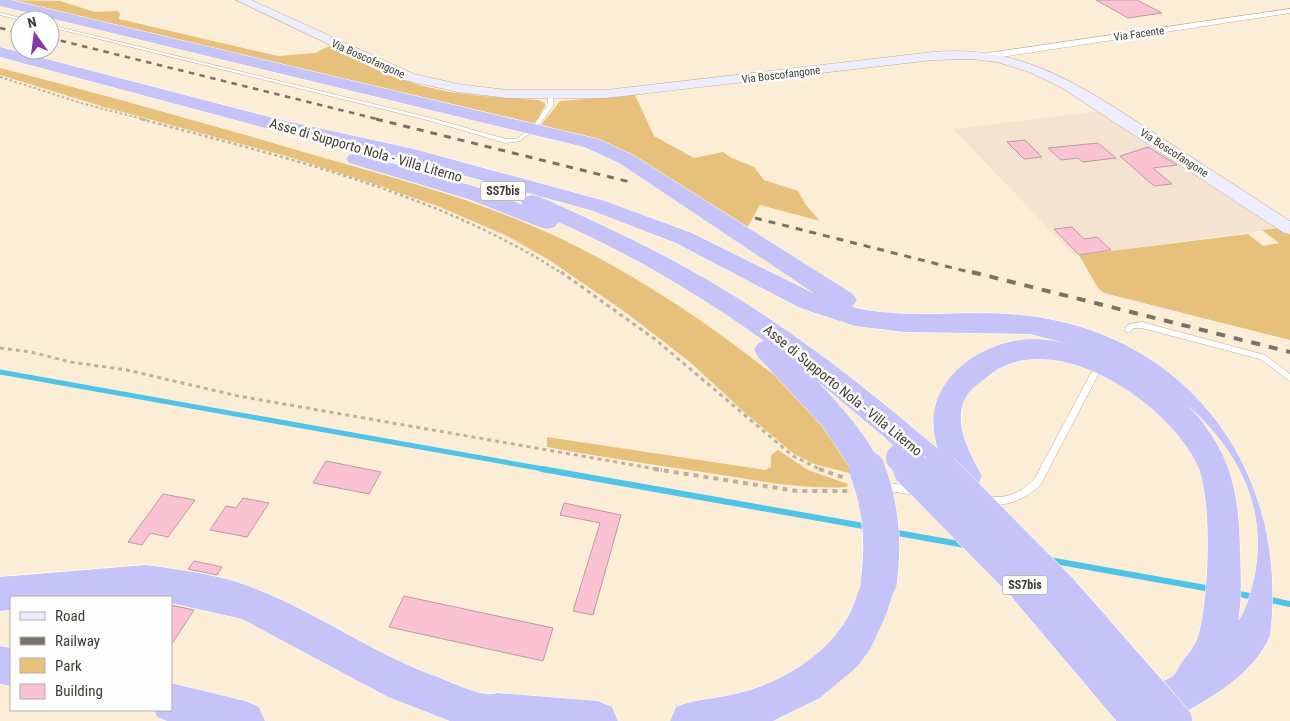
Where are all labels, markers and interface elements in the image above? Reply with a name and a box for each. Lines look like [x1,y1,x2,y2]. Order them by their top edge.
north arrow [10,10,60,60]
text: N [26,14,38,31]
street label: Via Facente [1113,24,1165,44]
street label: Via Boscofangone [329,37,407,81]
street label: Via Boscofangone [741,64,821,86]
street label: Asse di Supporto Nola - Villa Literno [268,115,464,185]
street label: Via Boscofangone [1137,126,1211,180]
road number: SS7bis [480,182,526,200]
street label: Asse di Supporto Nola - Villa Literno [761,321,925,459]
road number: SS7bis [1002,576,1048,594]
legend [10,596,172,711]
text: Road [55,607,85,625]
text: Railway [55,632,100,650]
text: Park [55,657,82,675]
text: Building [55,682,103,700]

